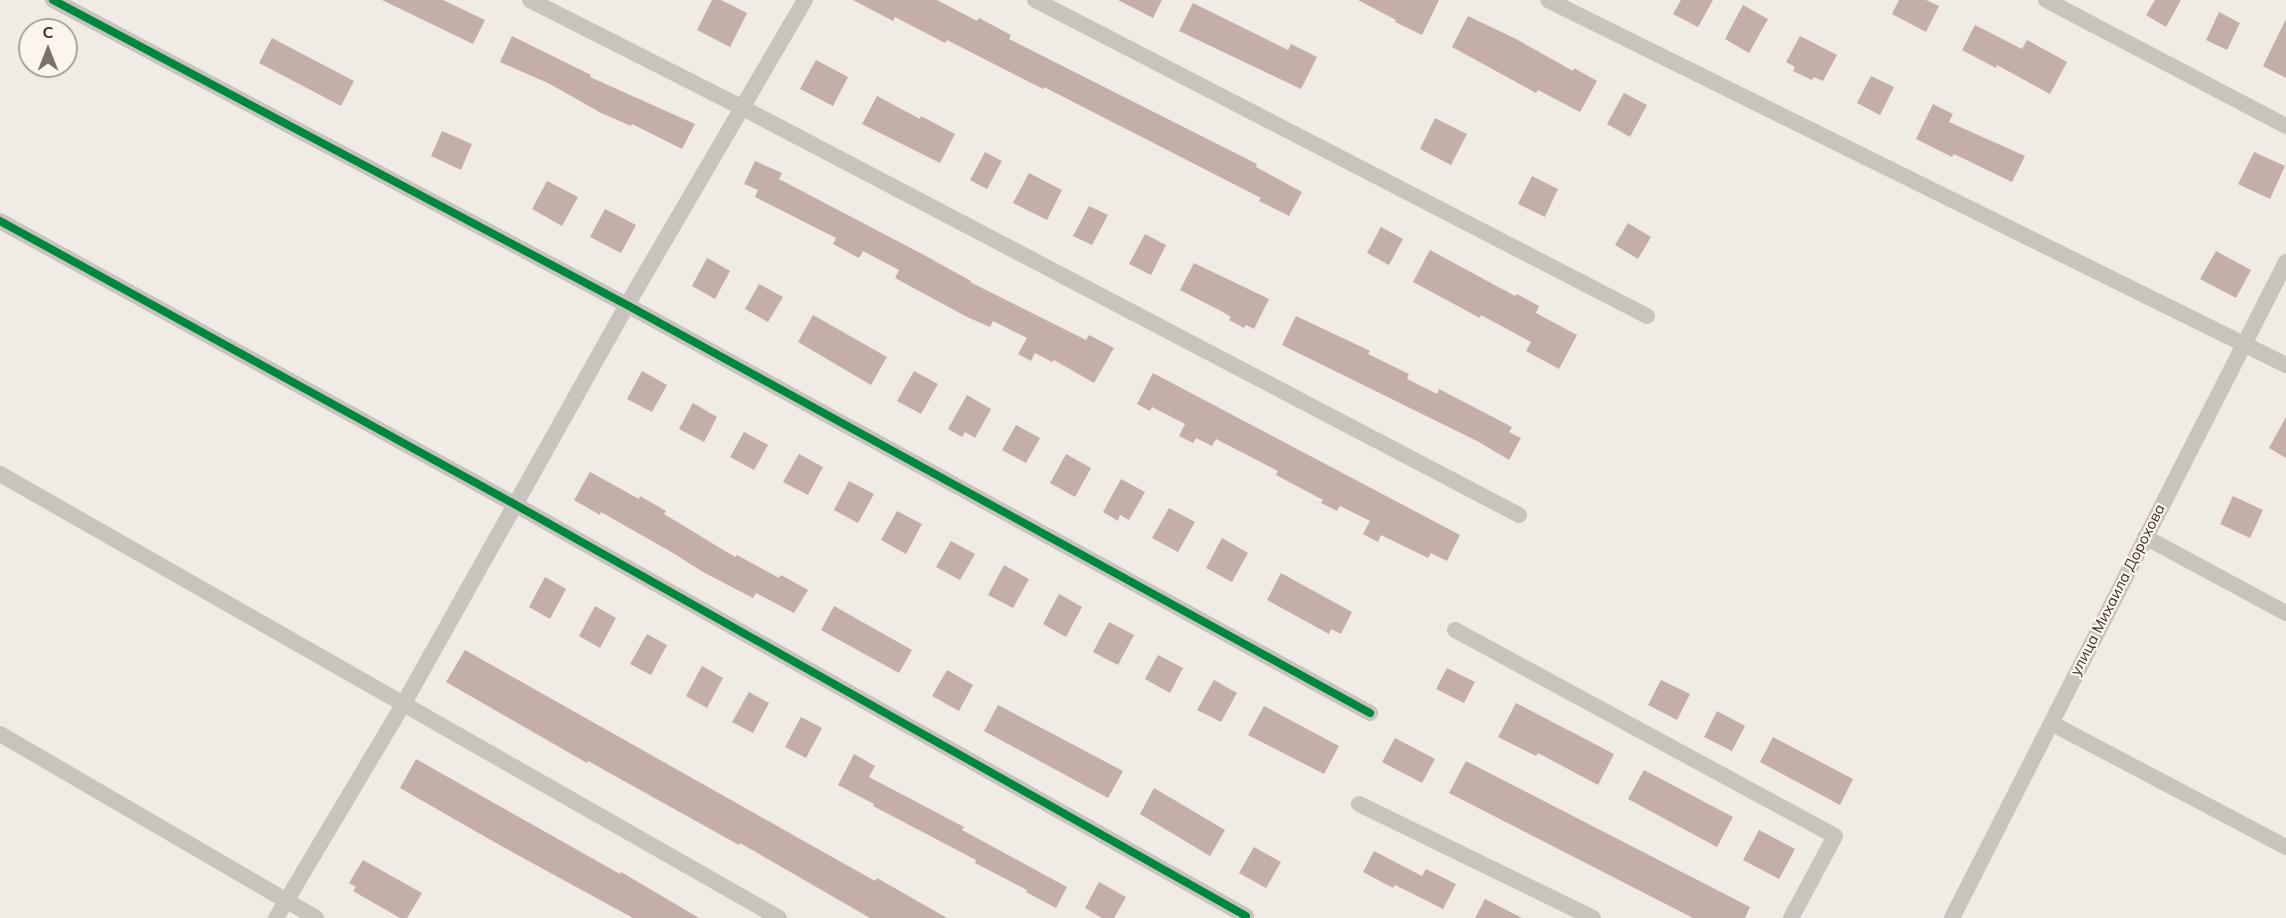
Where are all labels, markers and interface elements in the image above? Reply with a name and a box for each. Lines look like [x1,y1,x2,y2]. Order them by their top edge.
north arrow [18,18,78,78]
text: С [43,22,53,42]
street label: улица Михаила Дорохова [2067,501,2169,679]

